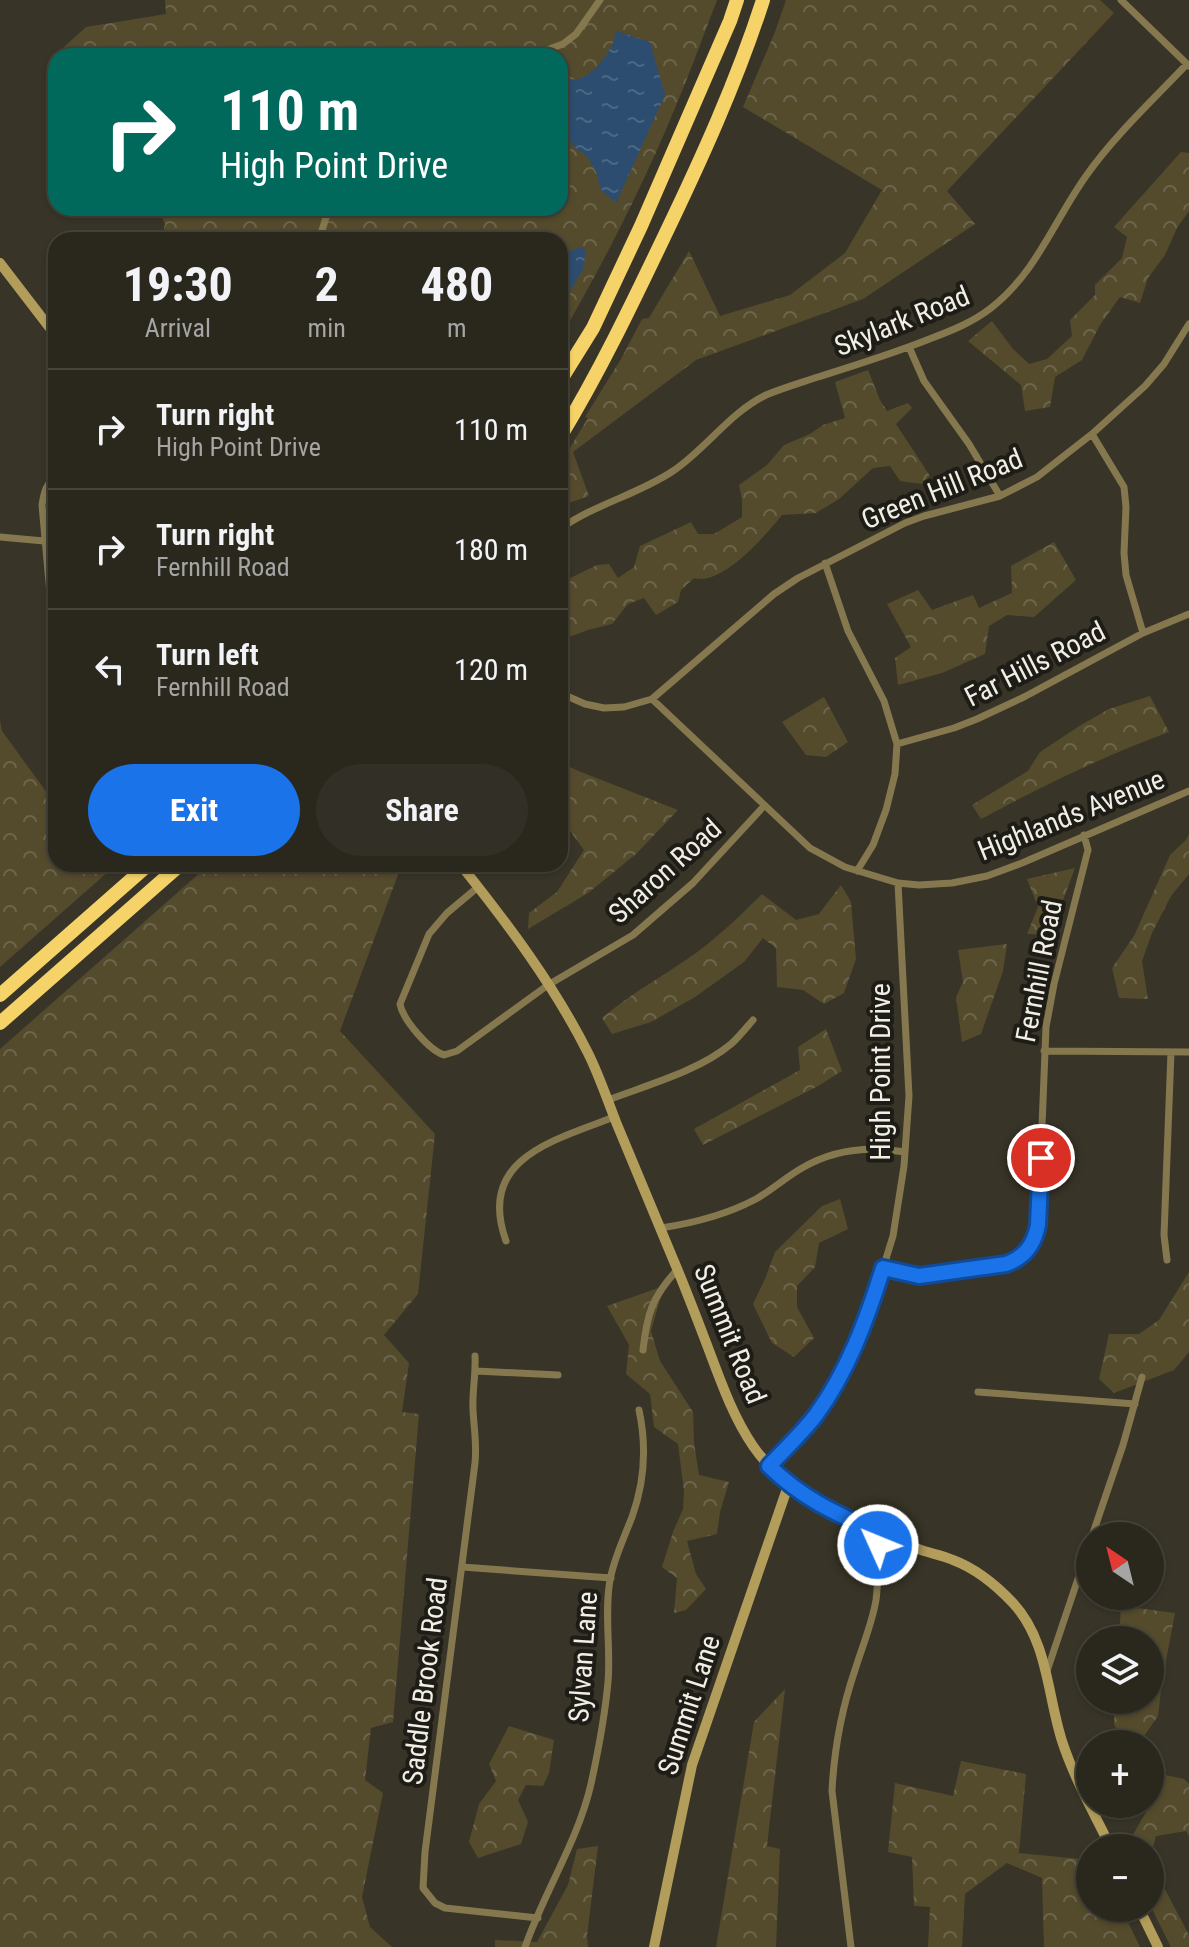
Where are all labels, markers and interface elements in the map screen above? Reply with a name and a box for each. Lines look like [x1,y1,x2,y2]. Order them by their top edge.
text: 110 m [220,78,359,144]
icon: right [88,80,192,184]
text: High Point Drive [220,145,448,187]
text: 19:30 [123,256,233,313]
text: 2 [315,256,339,313]
text: 480 [420,256,493,313]
street label: Skylark Road [830,279,974,363]
text: Arrival [145,313,211,343]
text: min [308,313,346,343]
text: m [447,313,467,343]
text: Turn right [156,397,274,432]
icon: right [88,407,132,451]
text: 110 m [454,412,528,447]
text: High Point Drive [156,432,321,462]
street label: Green Hill Road [857,442,1027,536]
text: Turn right [156,517,274,552]
icon: right [88,527,132,571]
text: 180 m [454,532,528,567]
text: Fernhill Road [156,552,290,582]
street label: Far Hills Road [959,614,1111,714]
text: Turn left [156,637,259,672]
icon: left [88,647,132,691]
text: 120 m [454,652,528,687]
text: Fernhill Road [156,672,290,702]
street label: Highlands Avenue [973,763,1169,867]
button: Exit [88,764,300,856]
button: Share [316,764,528,856]
street label: Sharon Road [602,812,728,930]
street label: Fernhill Road [1009,897,1069,1045]
street label: High Point Drive [864,983,897,1161]
pin [1007,1124,1075,1192]
icon: arrive [1019,1136,1063,1180]
street label: Summit Road [687,1259,773,1409]
position arrow [836,1503,920,1587]
north arrow [1076,1522,1164,1610]
map controls [1076,1522,1164,1922]
street label: Saddle Brook Road [396,1575,454,1787]
street label: Sylvan Lane [562,1590,604,1724]
button: layers [1076,1626,1164,1714]
street label: Summit Lane [651,1631,727,1779]
button: + [1076,1730,1164,1818]
button: − [1076,1834,1164,1922]

